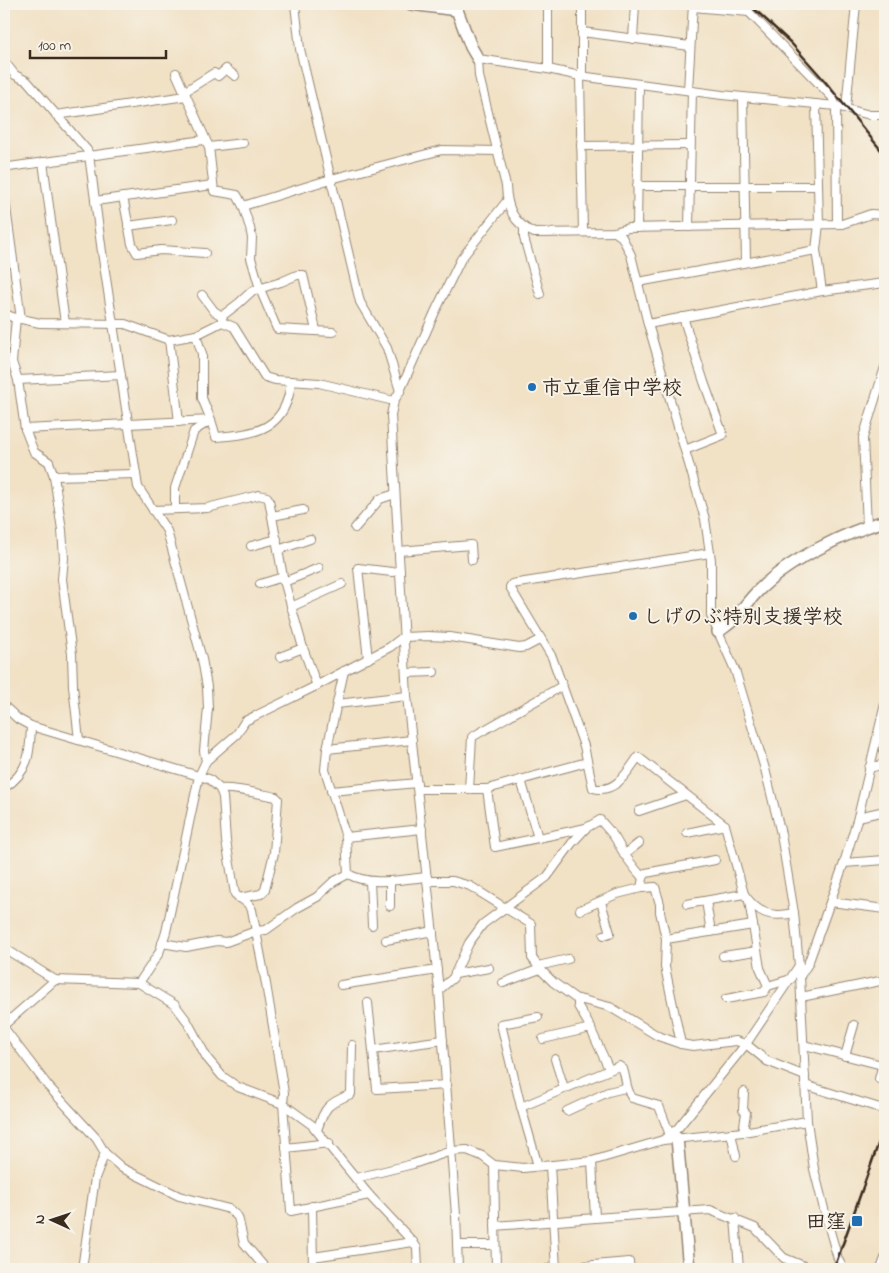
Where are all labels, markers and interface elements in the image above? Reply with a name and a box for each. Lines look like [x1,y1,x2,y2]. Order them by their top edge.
scale bar [30,28,166,60]
text: 100 m [38,35,71,57]
place label: 市立重信中学校 [542,375,682,404]
marker: 市立重信中学校 [526,381,538,393]
place label: しげのぶ特別支援学校 [643,604,843,633]
marker: しげのぶ特別支援学校 [627,610,639,622]
north arrow [28,1196,78,1246]
place label: 田窪 [806,1209,846,1238]
text: N [30,1214,51,1225]
marker: 田窪 [850,1214,864,1228]

